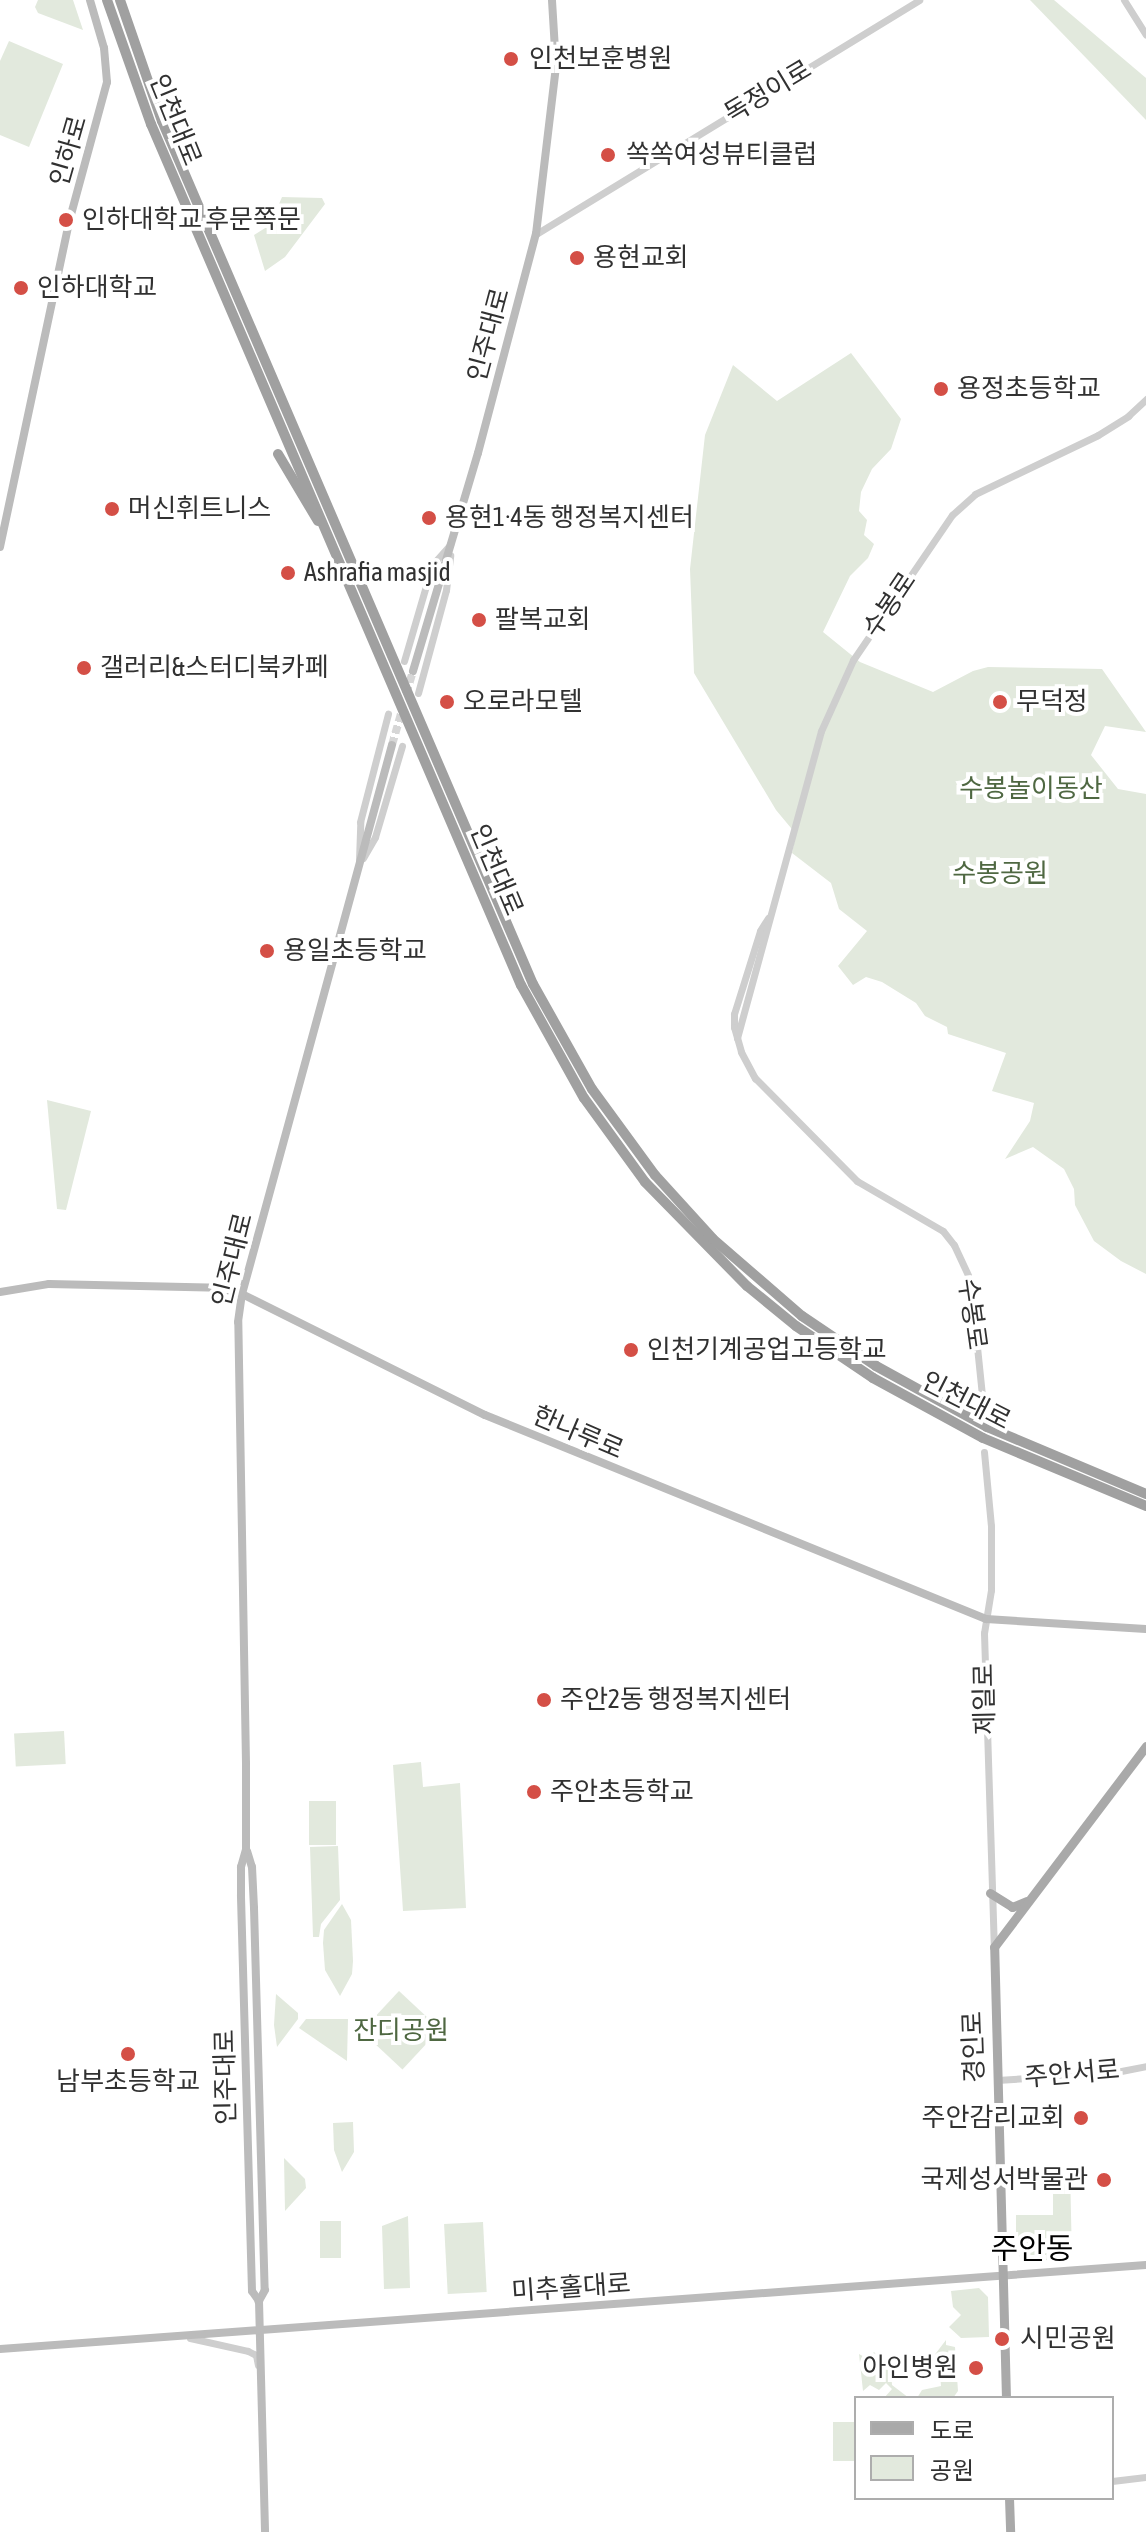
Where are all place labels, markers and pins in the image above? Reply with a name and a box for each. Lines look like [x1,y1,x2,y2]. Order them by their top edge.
place label: 인천보훈병원 [529,43,673,75]
marker: 인천보훈병원 [500,48,522,70]
place label: 쏙쏙여성뷰티클럽 [626,139,817,171]
marker: 쏙쏙여성뷰티클럽 [597,144,619,166]
place label: 인하대학교 후문쪽문 [82,204,301,236]
marker: 인하대학교 후문쪽문 [57,211,75,229]
place label: 용현교회 [593,242,689,274]
marker: 용현교회 [568,249,586,267]
place label: 인하대학교 [37,272,157,304]
marker: 인하대학교 [12,279,30,297]
place label: 용정초등학교 [957,373,1101,405]
marker: 용정초등학교 [932,380,950,398]
place label: 머신휘트니스 [128,493,272,525]
marker: 머신휘트니스 [103,500,121,518]
place label: 용현1·4동 행정복지센터 [445,502,694,534]
marker: 용현1·4동 행정복지센터 [420,509,438,527]
place label: Ashrafia masjid [304,557,451,589]
marker: Ashrafia masjid [279,564,297,582]
place label: 팔복교회 [495,604,591,636]
marker: 팔복교회 [470,611,488,629]
place label: 갤러리&스터디북카페 [100,652,329,684]
marker: 갤러리&스터디북카페 [75,659,93,677]
place label: 오로라모텔 [463,686,583,718]
place label: 무덕정 [1016,686,1088,718]
marker: 오로라모텔 [438,693,456,711]
marker: 무덕정 [991,693,1009,711]
place label: 용일초등학교 [283,935,427,967]
marker: 용일초등학교 [258,942,276,960]
place label: 인천기계공업고등학교 [647,1334,886,1366]
marker: 인천기계공업고등학교 [622,1341,640,1359]
place label: 주안2동 행정복지센터 [560,1684,791,1716]
marker: 주안2동 행정복지센터 [535,1691,553,1709]
place label: 주안초등학교 [550,1776,694,1808]
marker: 주안초등학교 [525,1783,543,1801]
marker: 남부초등학교 [119,2045,137,2063]
place label: 남부초등학교 [56,2066,200,2098]
place label: 주안감리교회 [921,2102,1065,2134]
marker: 주안감리교회 [1072,2109,1090,2127]
place label: 국제성서박물관 [921,2164,1088,2196]
marker: 국제성서박물관 [1095,2171,1113,2189]
place label: 시민공원 [1020,2323,1116,2355]
marker: 시민공원 [991,2328,1013,2350]
place label: 아인병원 [862,2352,958,2384]
marker: 아인병원 [965,2357,987,2379]

